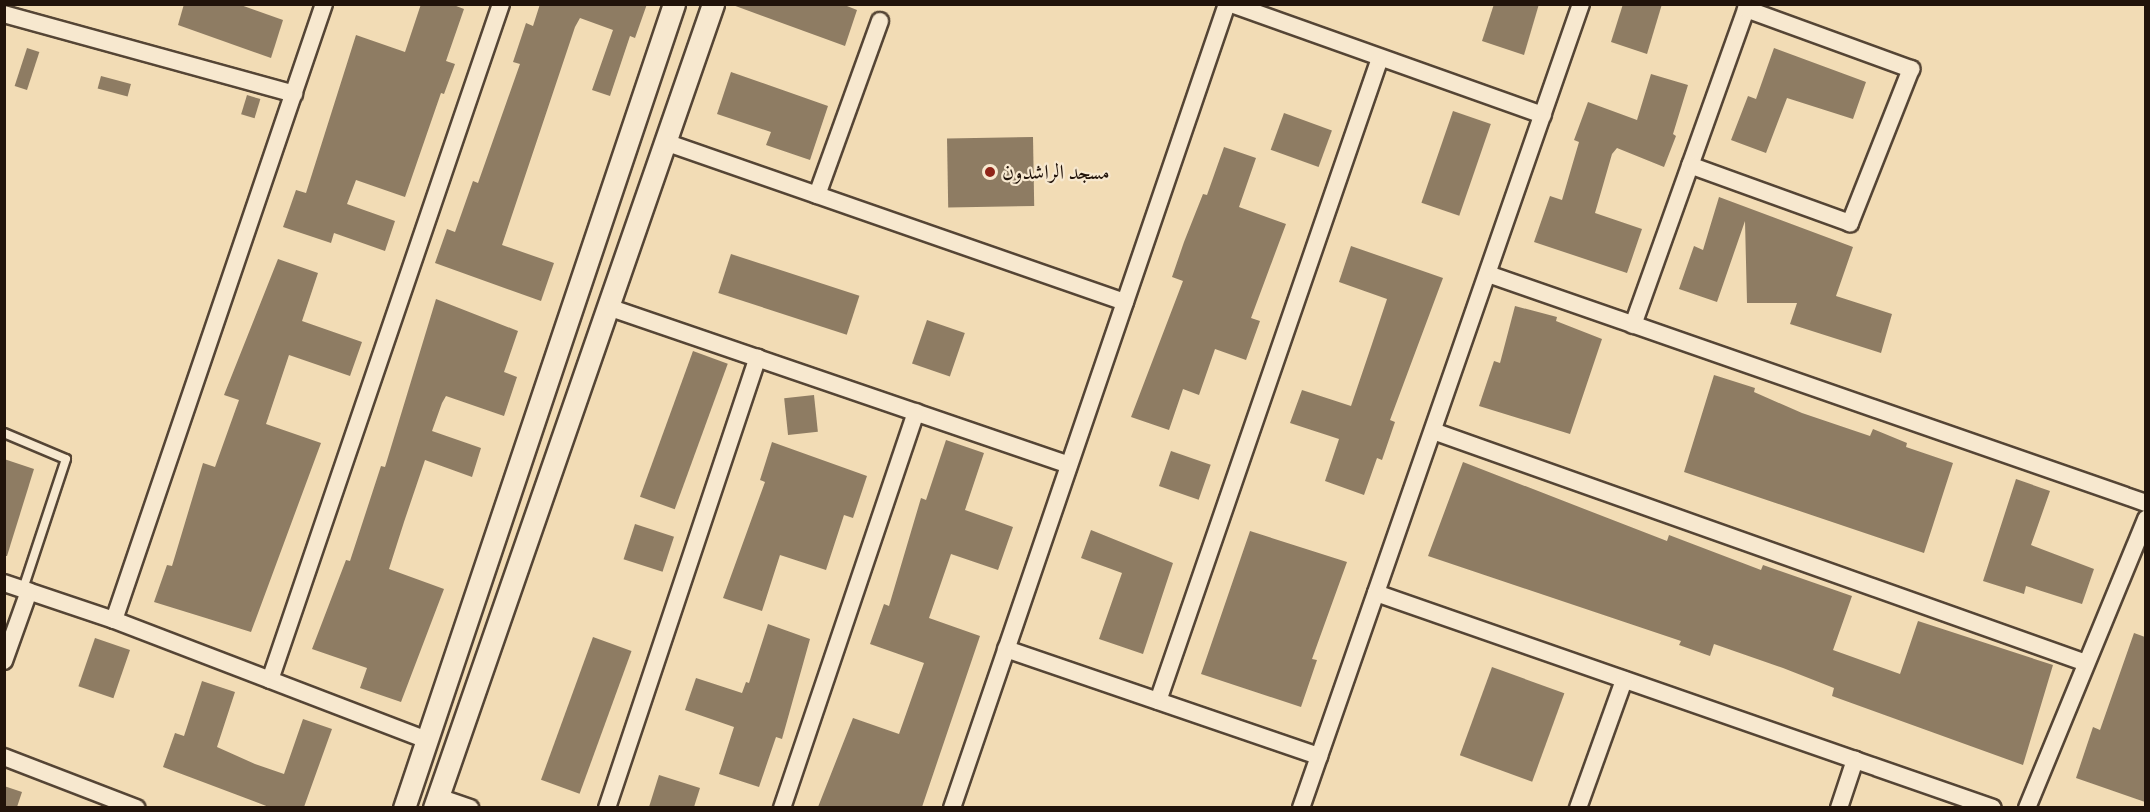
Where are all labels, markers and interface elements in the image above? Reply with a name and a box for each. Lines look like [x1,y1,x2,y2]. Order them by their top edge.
place label: مسجد الراشدون [1002,159,1110,185]
marker: مسجد الراشدون [983,165,997,179]

